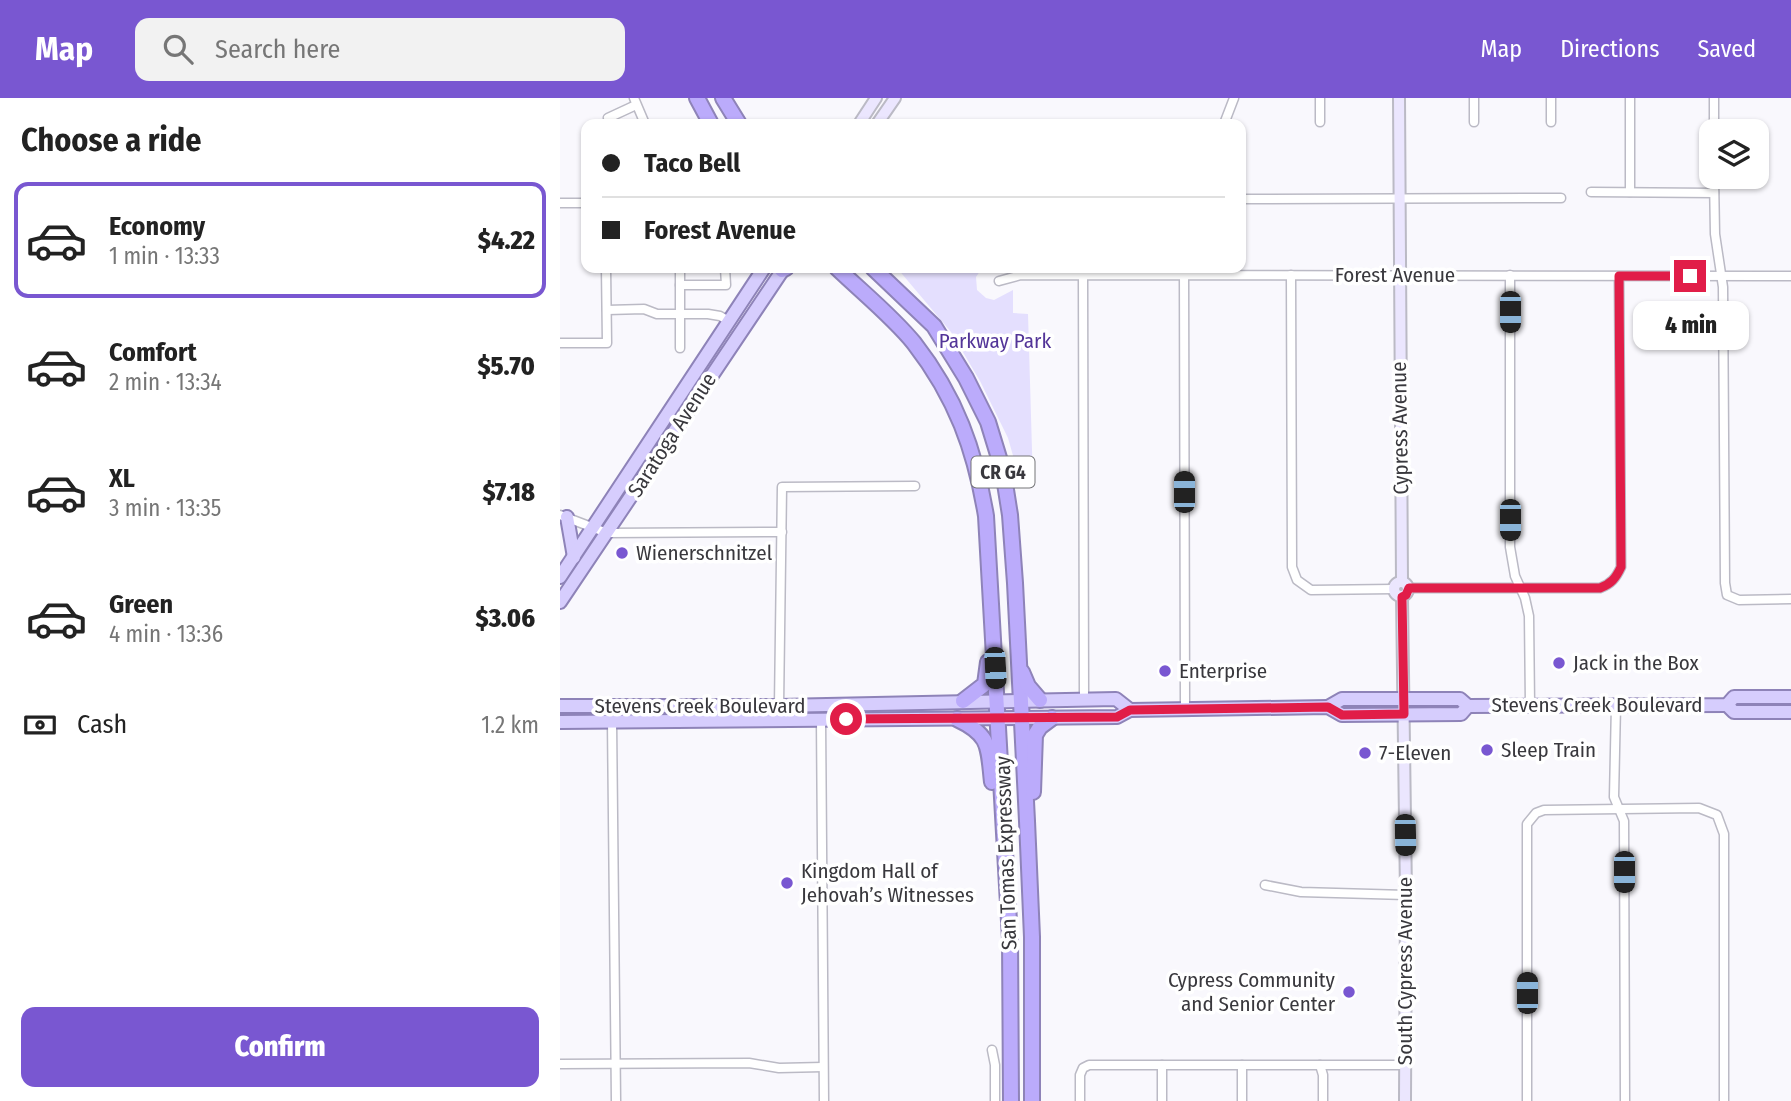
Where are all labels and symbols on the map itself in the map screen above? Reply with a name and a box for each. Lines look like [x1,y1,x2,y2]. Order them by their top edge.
route end [1674,260,1706,292]
street label: Forest Avenue [1335,262,1455,288]
car [1500,291,1521,333]
callout: 4 min [1632,300,1748,350]
park label: Parkway Park [939,328,1051,354]
street label: Cypress Avenue [1386,361,1414,495]
street label: Saratoga Avenue [622,368,722,502]
road number: CR G4 [972,456,1034,488]
car [1174,471,1195,513]
car [1500,499,1521,541]
place label: Wienerschnitzel [636,540,773,566]
marker: Wienerschnitzel [614,545,630,561]
car [984,646,1007,690]
place label: Jack in the Box [1573,650,1700,676]
marker: Jack in the Box [1551,655,1567,671]
place label: Enterprise [1179,658,1267,684]
marker: Enterprise [1157,663,1173,679]
street label: Stevens Creek Boulevard [1491,692,1703,718]
street label: Stevens Creek Boulevard [594,693,806,719]
route start [830,703,862,735]
place label: Sleep Train [1501,737,1596,763]
place label: 7-Eleven [1379,740,1451,766]
marker: Sleep Train [1479,742,1495,758]
marker: 7-Eleven [1357,745,1373,761]
street label: San Tomas Expressway [990,755,1022,951]
car [1395,814,1416,856]
car [1614,851,1635,893]
place label: Kingdom Hall of Jehovah’s Witnesses [801,858,974,908]
marker: Kingdom Hall of Jehovah’s Witnesses [779,875,795,891]
street label: South Cypress Avenue [1392,877,1418,1065]
place label: Cypress Community and Senior Center [1168,967,1336,1017]
car [1517,972,1538,1014]
marker: Cypress Community and Senior Center [1341,984,1357,1000]

